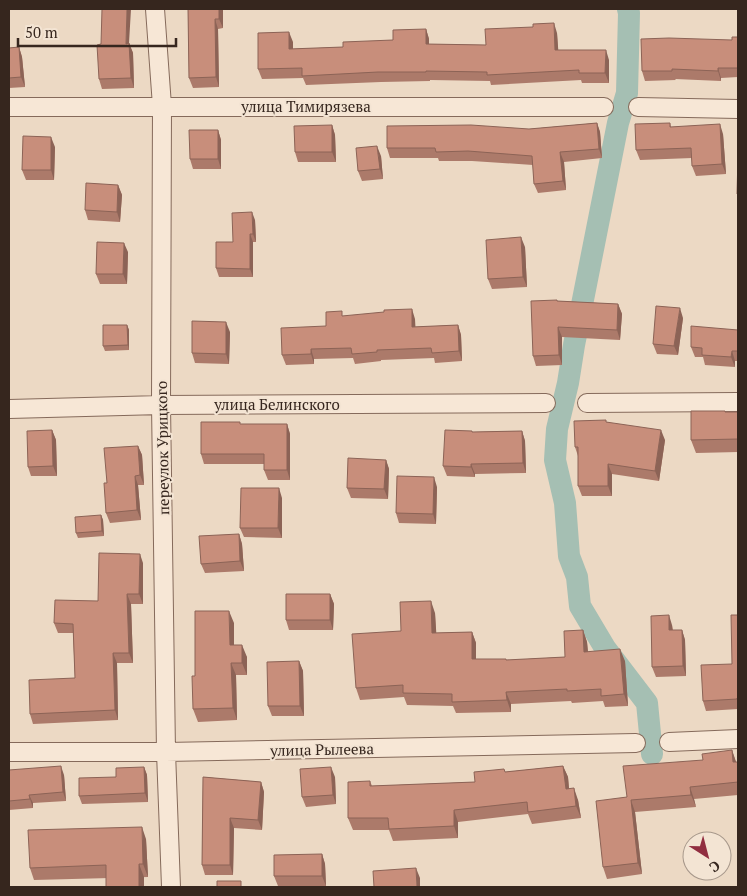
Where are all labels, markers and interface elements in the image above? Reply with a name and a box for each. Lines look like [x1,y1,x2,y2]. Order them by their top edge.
scale bar [18,15,175,47]
text: 50 m [25,22,58,42]
street label: улица Тимирязева [240,96,371,116]
street label: переулок Урицкого [151,381,173,515]
street label: улица Белинского [213,394,340,414]
street label: улица Рылеева [269,738,375,760]
north arrow [682,831,732,881]
text: С [706,857,724,877]

